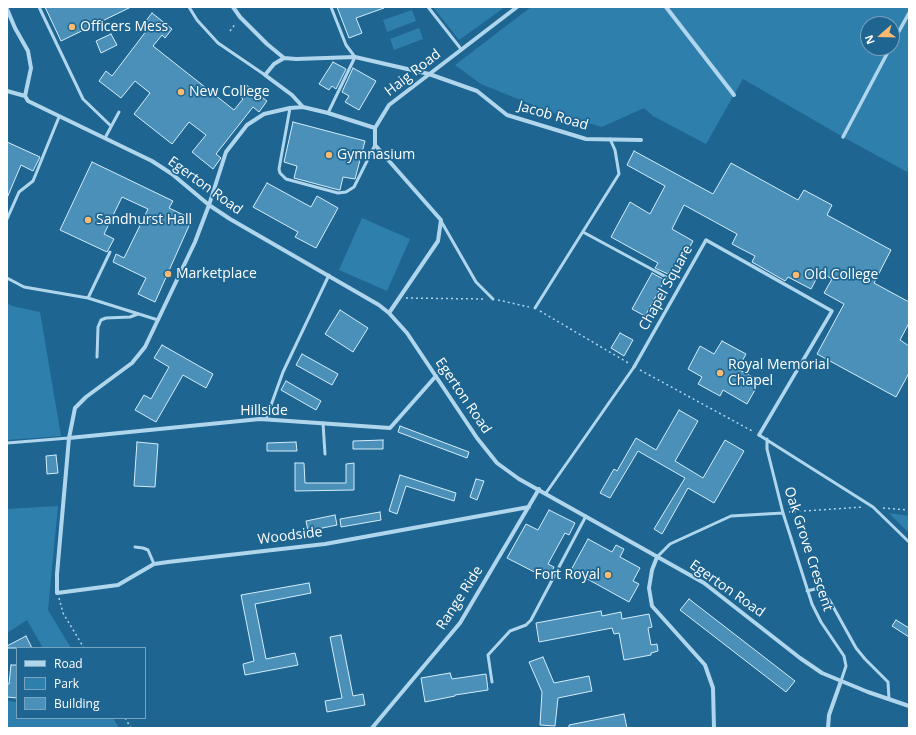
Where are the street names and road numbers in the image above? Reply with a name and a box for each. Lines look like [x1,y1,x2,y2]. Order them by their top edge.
street label: Haig Road [382,46,444,100]
street label: Jacob Road [516,98,590,134]
street label: Egerton Road [164,153,246,219]
street label: Chapel Square [636,242,696,334]
street label: Egerton Road [431,355,495,437]
street label: Hillside [240,403,288,419]
street label: Oak Grove Crescent [780,485,836,613]
street label: Woodside [257,524,323,548]
street label: Egerton Road [686,557,768,621]
street label: Range Ride [433,563,487,633]

